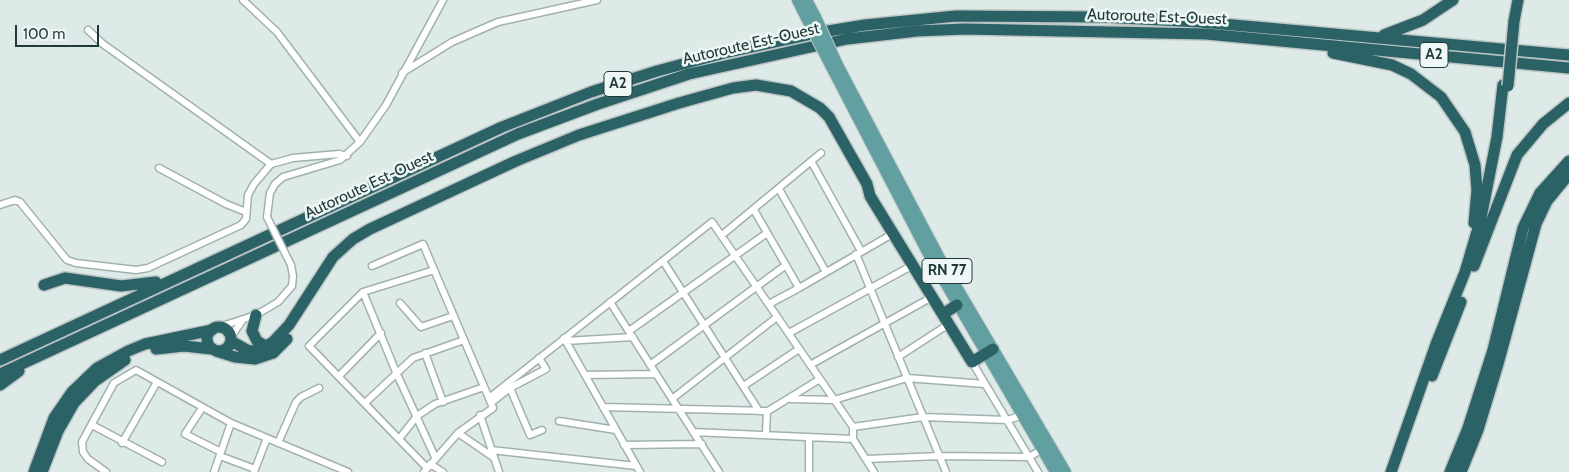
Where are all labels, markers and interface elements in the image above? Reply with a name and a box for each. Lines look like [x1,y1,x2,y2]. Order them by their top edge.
street label: Autoroute Est-Ouest [1087,5,1227,29]
scale bar [18,15,101,47]
street label: Autoroute Est-Ouest [681,19,821,69]
text: 100 m [23,25,65,43]
road number: A2 [1420,42,1448,68]
road number: A2 [604,72,632,96]
street label: Autoroute Est-Ouest [302,147,436,223]
road number: RN 77 [922,258,972,284]

